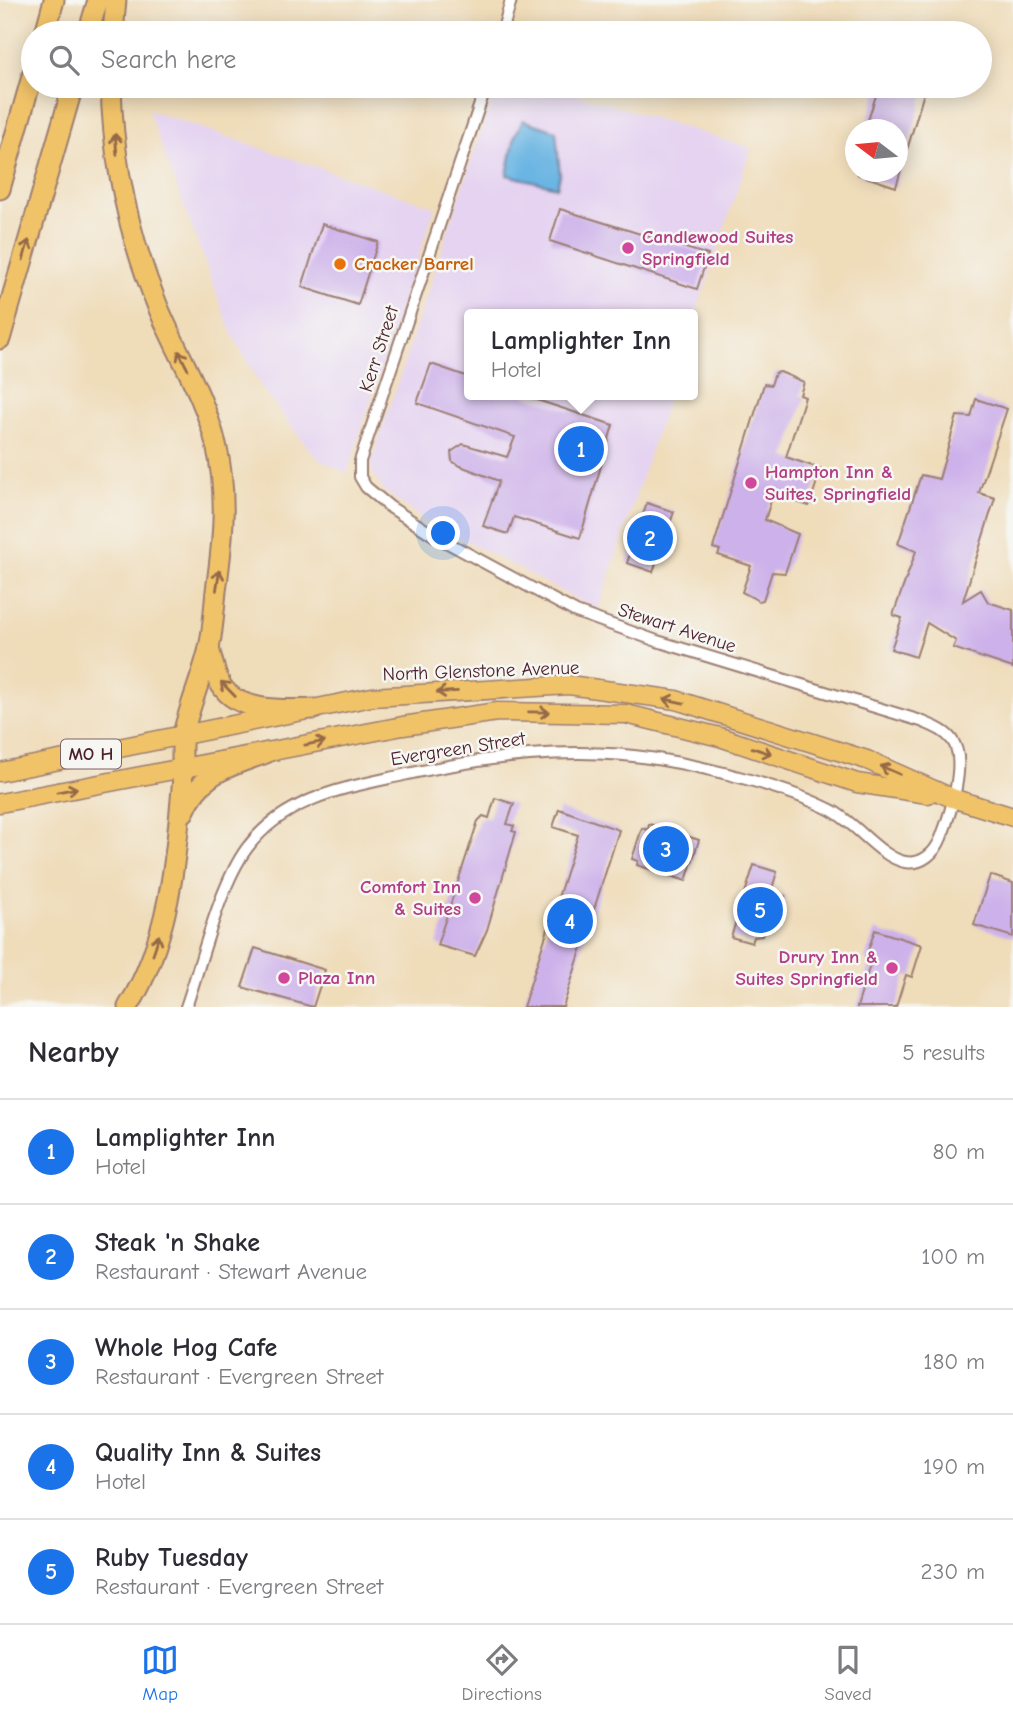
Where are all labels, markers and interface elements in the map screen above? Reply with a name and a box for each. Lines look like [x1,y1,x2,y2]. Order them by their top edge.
search box [21,21,992,98]
icon: search [45,41,83,79]
text: Search here [101,45,236,75]
north arrow [845,119,908,182]
one-way arrow [109,134,122,156]
place label: Candlewood Suites Springfield [642,226,793,270]
one-way arrow [20,239,33,261]
marker: Candlewood Suites Springfield [620,240,636,256]
place label: Cracker Barrel [354,253,474,275]
marker: Cracker Barrel [332,256,348,272]
street label: Kerr Street [355,303,403,395]
popup [464,309,698,400]
text: Lamplighter Inn [491,326,671,356]
one-way arrow [176,350,190,371]
text: Hotel [491,356,542,383]
pin: 1 [558,423,604,475]
place label: Hampton Inn & Suites, Springfield [765,461,911,505]
marker: Hampton Inn & Suites, Springfield [743,475,759,491]
pin: 2 [627,512,673,564]
your location [426,516,460,550]
one-way arrow [212,569,225,592]
street label: Stewart Avenue [615,599,739,657]
street label: North Glenstone Avenue [382,657,580,685]
one-way arrow [219,680,236,697]
one-way arrow [436,686,459,699]
one-way arrow [663,693,685,706]
one-way arrow [528,706,551,719]
street label: Evergreen Street [389,727,528,771]
one-way arrow [303,736,326,749]
road number: MO H [61,740,121,768]
one-way arrow [750,746,772,758]
one-way arrow [880,763,901,776]
one-way arrow [55,783,78,796]
pin: 3 [643,823,689,875]
place label: Comfort Inn & Suites [360,876,461,920]
pin: 5 [737,884,783,936]
marker: Comfort Inn & Suites [467,890,483,906]
pin: 4 [547,895,593,947]
one-way arrow [150,934,163,956]
place label: Drury Inn & Suites Springfield [735,946,878,990]
marker: Drury Inn & Suites Springfield [884,960,900,976]
place label: Plaza Inn [298,967,375,989]
marker: Plaza Inn [276,970,292,986]
text: Nearby [28,1035,119,1070]
text: 5 results [902,1039,985,1066]
text: Lamplighter Inn [95,1123,275,1153]
text: 1 [46,1138,56,1165]
text: 80 m [932,1138,985,1165]
text: Hotel [95,1153,146,1180]
text: Steak 'n Shake [95,1228,260,1258]
text: 2 [45,1243,57,1270]
text: 100 m [921,1243,985,1270]
text: Restaurant · Stewart Avenue [95,1258,367,1285]
text: Whole Hog Cafe [95,1333,277,1363]
text: 3 [45,1348,57,1375]
text: 180 m [923,1348,985,1375]
text: Restaurant · Evergreen Street [95,1363,383,1390]
text: Quality Inn & Suites [95,1438,321,1468]
text: 4 [46,1453,56,1480]
text: 190 m [923,1453,985,1480]
text: Hotel [95,1468,146,1495]
text: Ruby Tuesday [95,1543,248,1573]
text: 5 [45,1558,57,1585]
text: 230 m [921,1558,985,1585]
text: Restaurant · Evergreen Street [95,1573,383,1600]
tab: Map [141,1641,179,1705]
tab: Directions [462,1641,542,1705]
tab: Saved [824,1641,872,1705]

